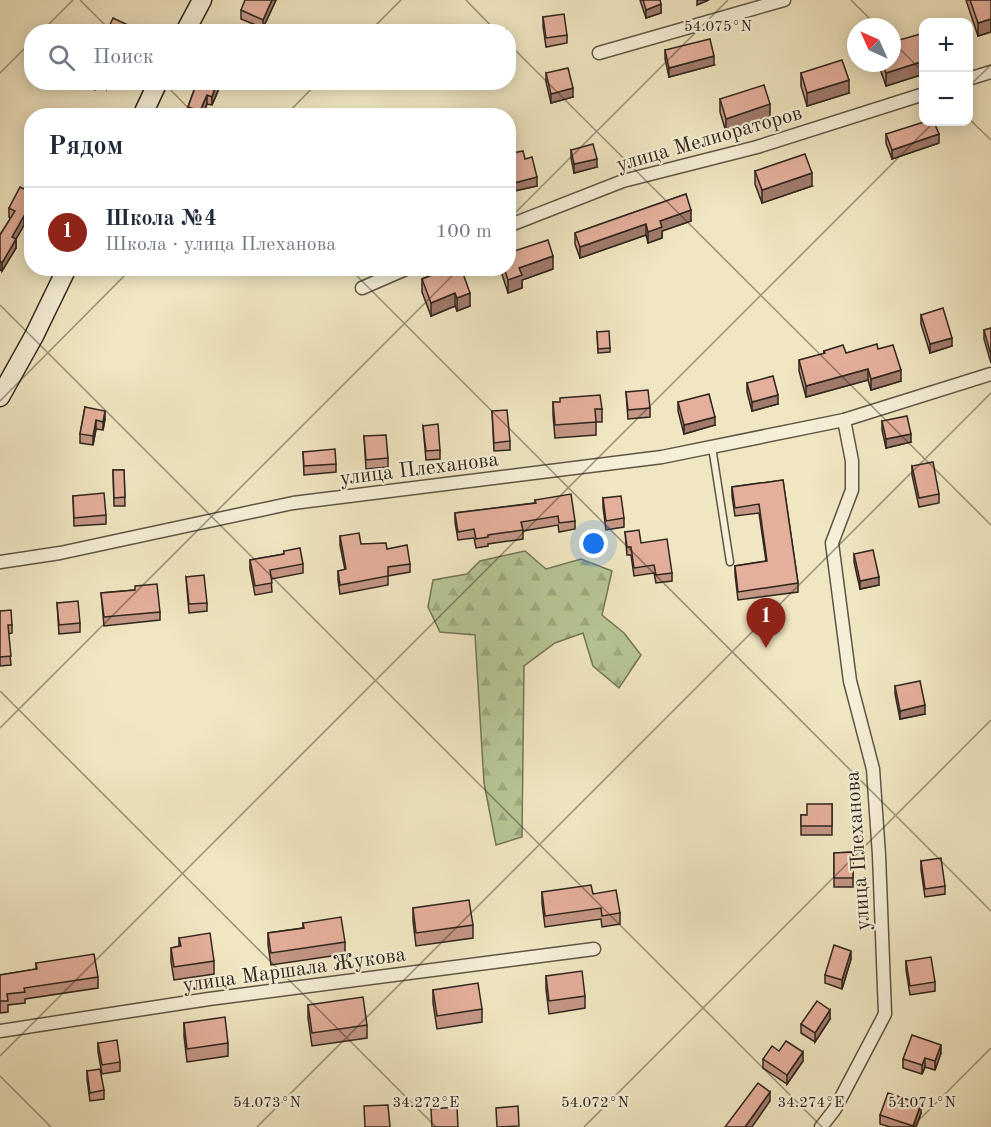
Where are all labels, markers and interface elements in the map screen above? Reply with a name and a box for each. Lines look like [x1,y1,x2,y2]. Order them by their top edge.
north arrow [847,18,901,72]
map controls [919,18,973,126]
button: + [919,18,973,72]
text: 54.075°N [684,20,752,35]
search box [24,24,516,90]
icon: search [45,41,78,74]
text: Поиск [93,46,154,68]
button: − [919,72,973,126]
street label: улица Мелиораторов [614,103,805,176]
text: Рядом [48,134,123,160]
text: Школа №4 [105,208,217,230]
text: 1 [62,222,73,242]
text: 100 m [436,222,492,242]
text: Школа · улица Плеханова [105,235,336,255]
street label: улица Плеханова [338,449,500,490]
your location [579,529,608,558]
pin: 1 [746,598,786,648]
street label: улица Плеханова [842,770,875,931]
street label: улица Маршала Жукова [181,944,407,997]
text: 54.073°N [233,1096,301,1111]
text: 34.272°E [393,1096,459,1111]
text: 54.072°N [561,1096,629,1111]
text: 34.274°E [778,1096,844,1111]
text: 54.071°N [888,1096,956,1111]

